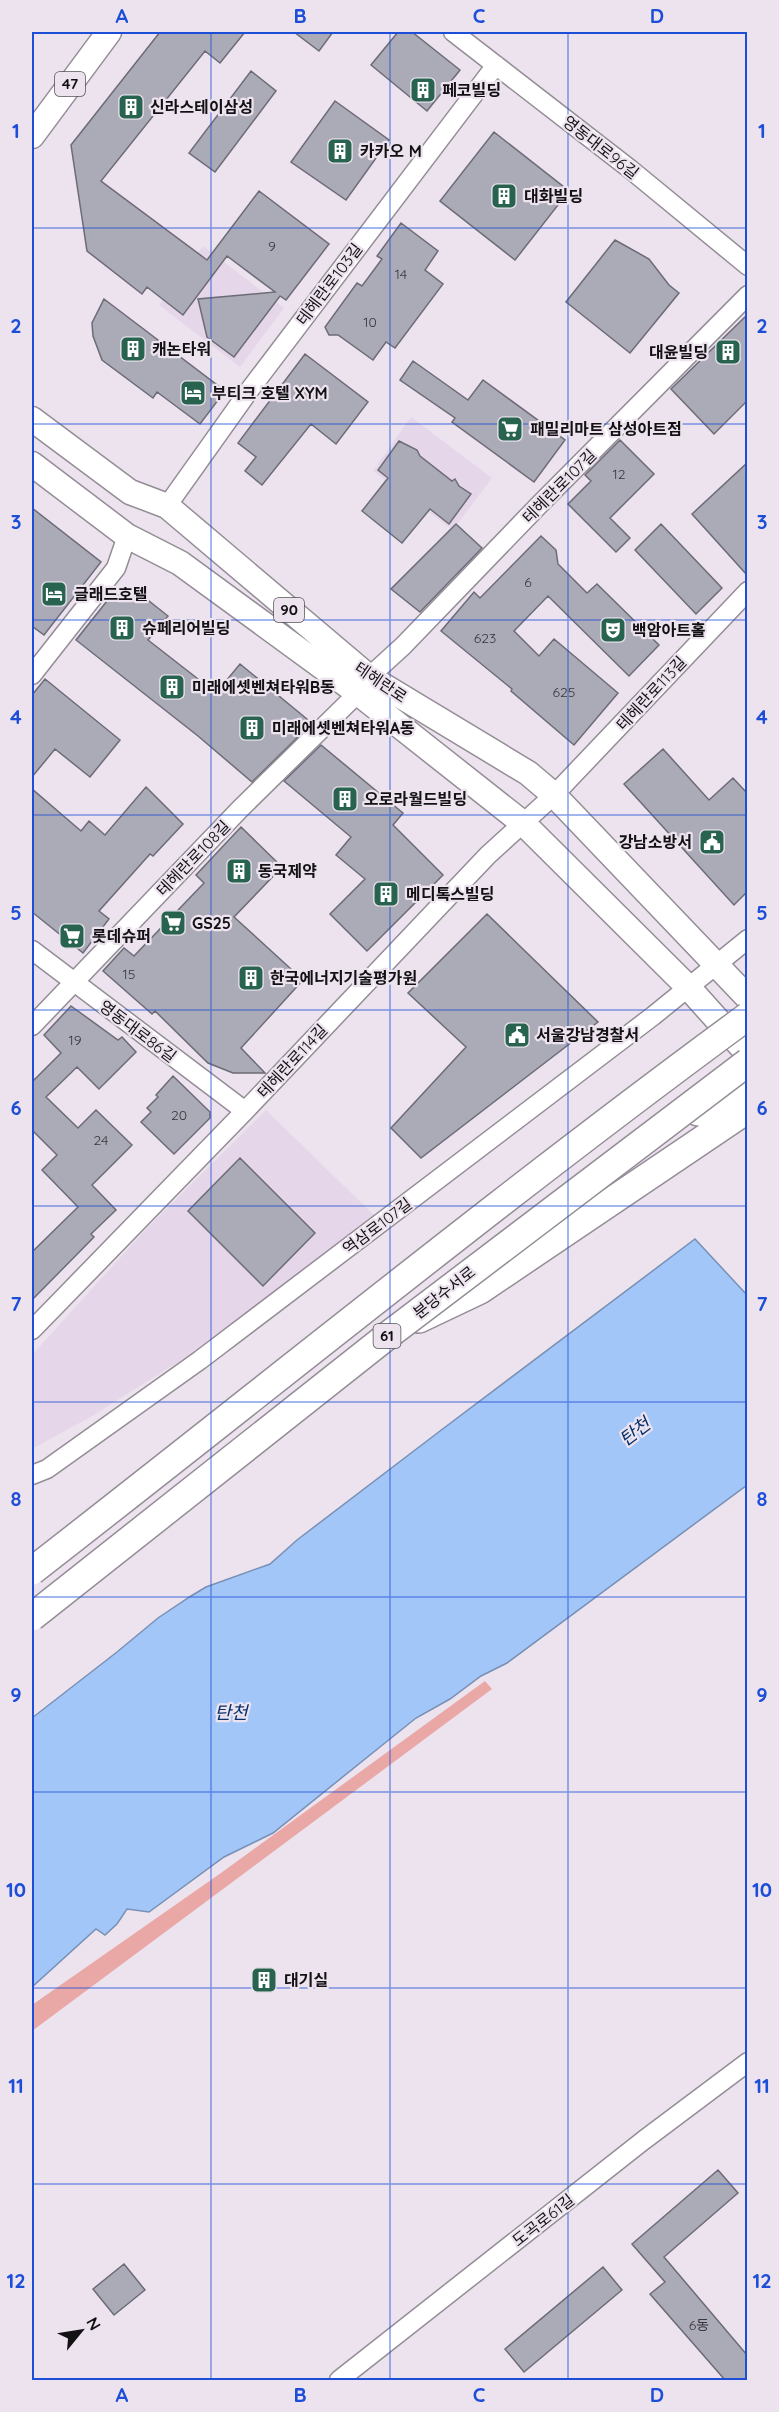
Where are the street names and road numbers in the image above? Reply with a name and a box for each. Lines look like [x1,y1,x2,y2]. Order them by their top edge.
road number: 47 [55,72,85,96]
street label: 영동대로96길 [559,111,643,183]
street label: 테헤란로103길 [292,239,366,329]
street label: 테헤란로107길 [518,445,600,527]
road number: 90 [274,598,304,622]
street label: 테헤란로113길 [612,652,690,734]
street label: 테헤란로 [351,657,411,707]
street label: 테헤란로108길 [152,816,234,900]
street label: 영동대로86길 [96,996,180,1066]
street label: 테헤란로114길 [253,1020,331,1102]
street label: 역삼로107길 [338,1193,416,1259]
street label: 분당수서로 [409,1261,479,1323]
road number: 61 [374,1324,400,1348]
street label: 도곡로61길 [508,2190,578,2250]

